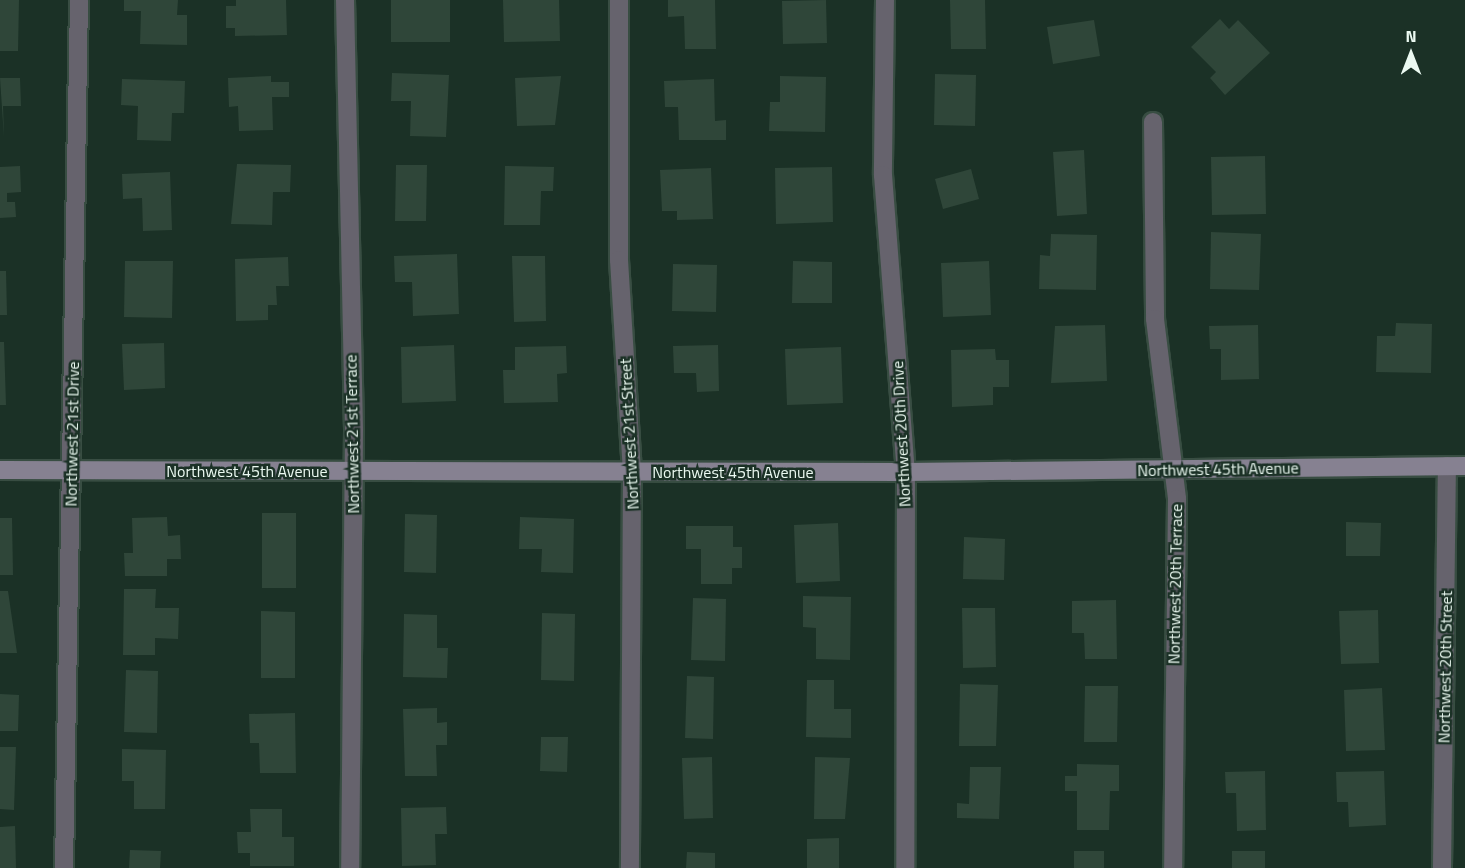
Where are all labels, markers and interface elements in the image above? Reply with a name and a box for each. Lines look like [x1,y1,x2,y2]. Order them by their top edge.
north arrow [1381,24,1441,84]
text: N [1405,24,1417,48]
street label: Northwest 21st Terrace [341,354,363,514]
street label: Northwest 21st Street [615,358,643,510]
street label: Northwest 20th Drive [888,360,914,508]
street label: Northwest 21st Drive [61,361,83,507]
street label: Northwest 45th Avenue [1137,458,1299,480]
street label: Northwest 45th Avenue [166,461,328,481]
street label: Northwest 45th Avenue [652,462,814,482]
street label: Northwest 20th Terrace [1164,504,1186,664]
street label: Northwest 20th Street [1434,591,1456,743]

